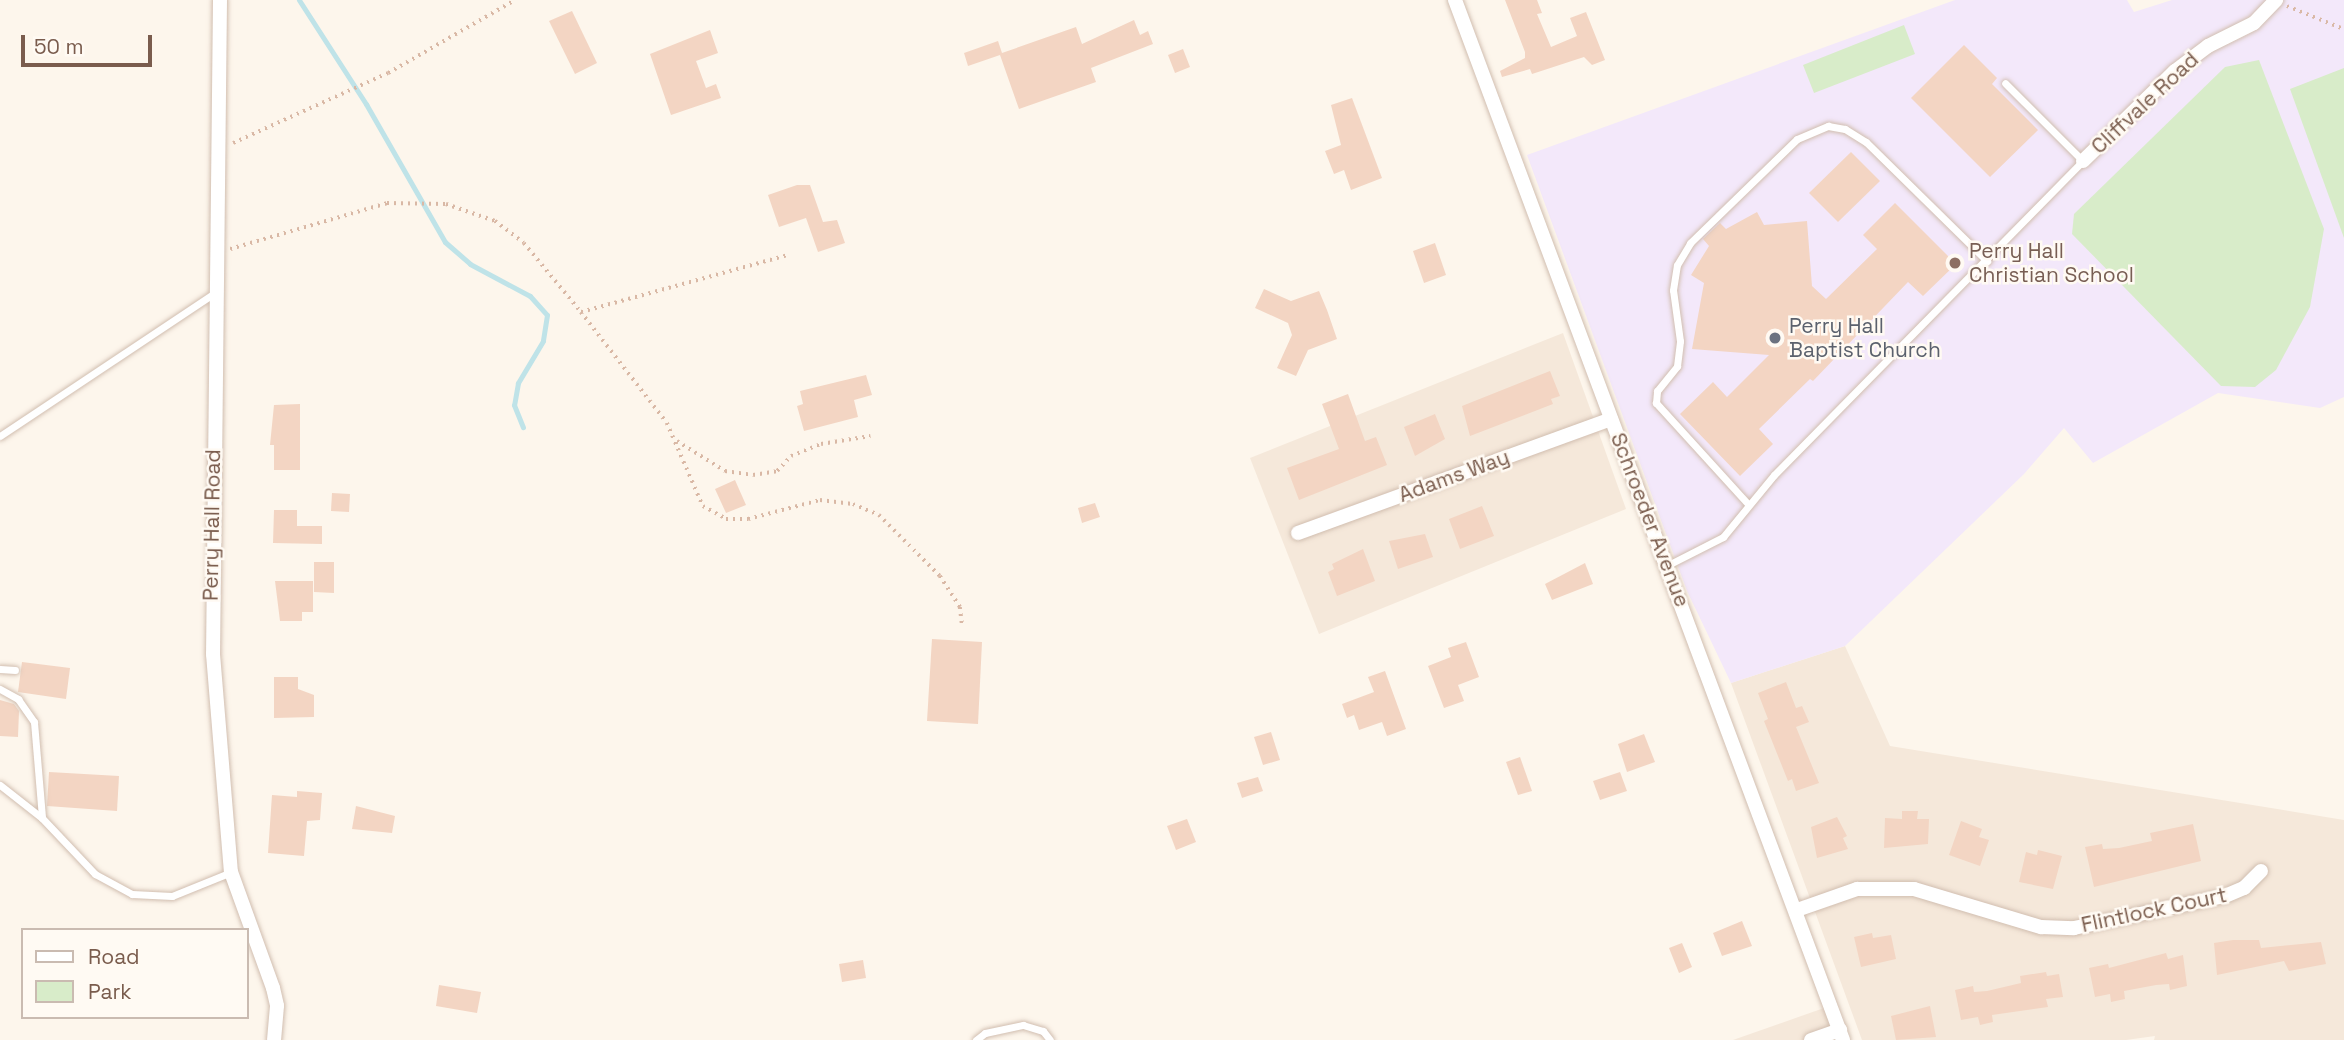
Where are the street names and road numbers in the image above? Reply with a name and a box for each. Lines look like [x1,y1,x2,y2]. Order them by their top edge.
street label: Cliffvale Road [2086,47,2204,159]
street label: Schroeder Avenue [1605,429,1695,611]
street label: Adams Way [1395,444,1513,508]
street label: Perry Hall Road [198,449,226,601]
street label: Flintlock Court [2079,882,2229,938]

